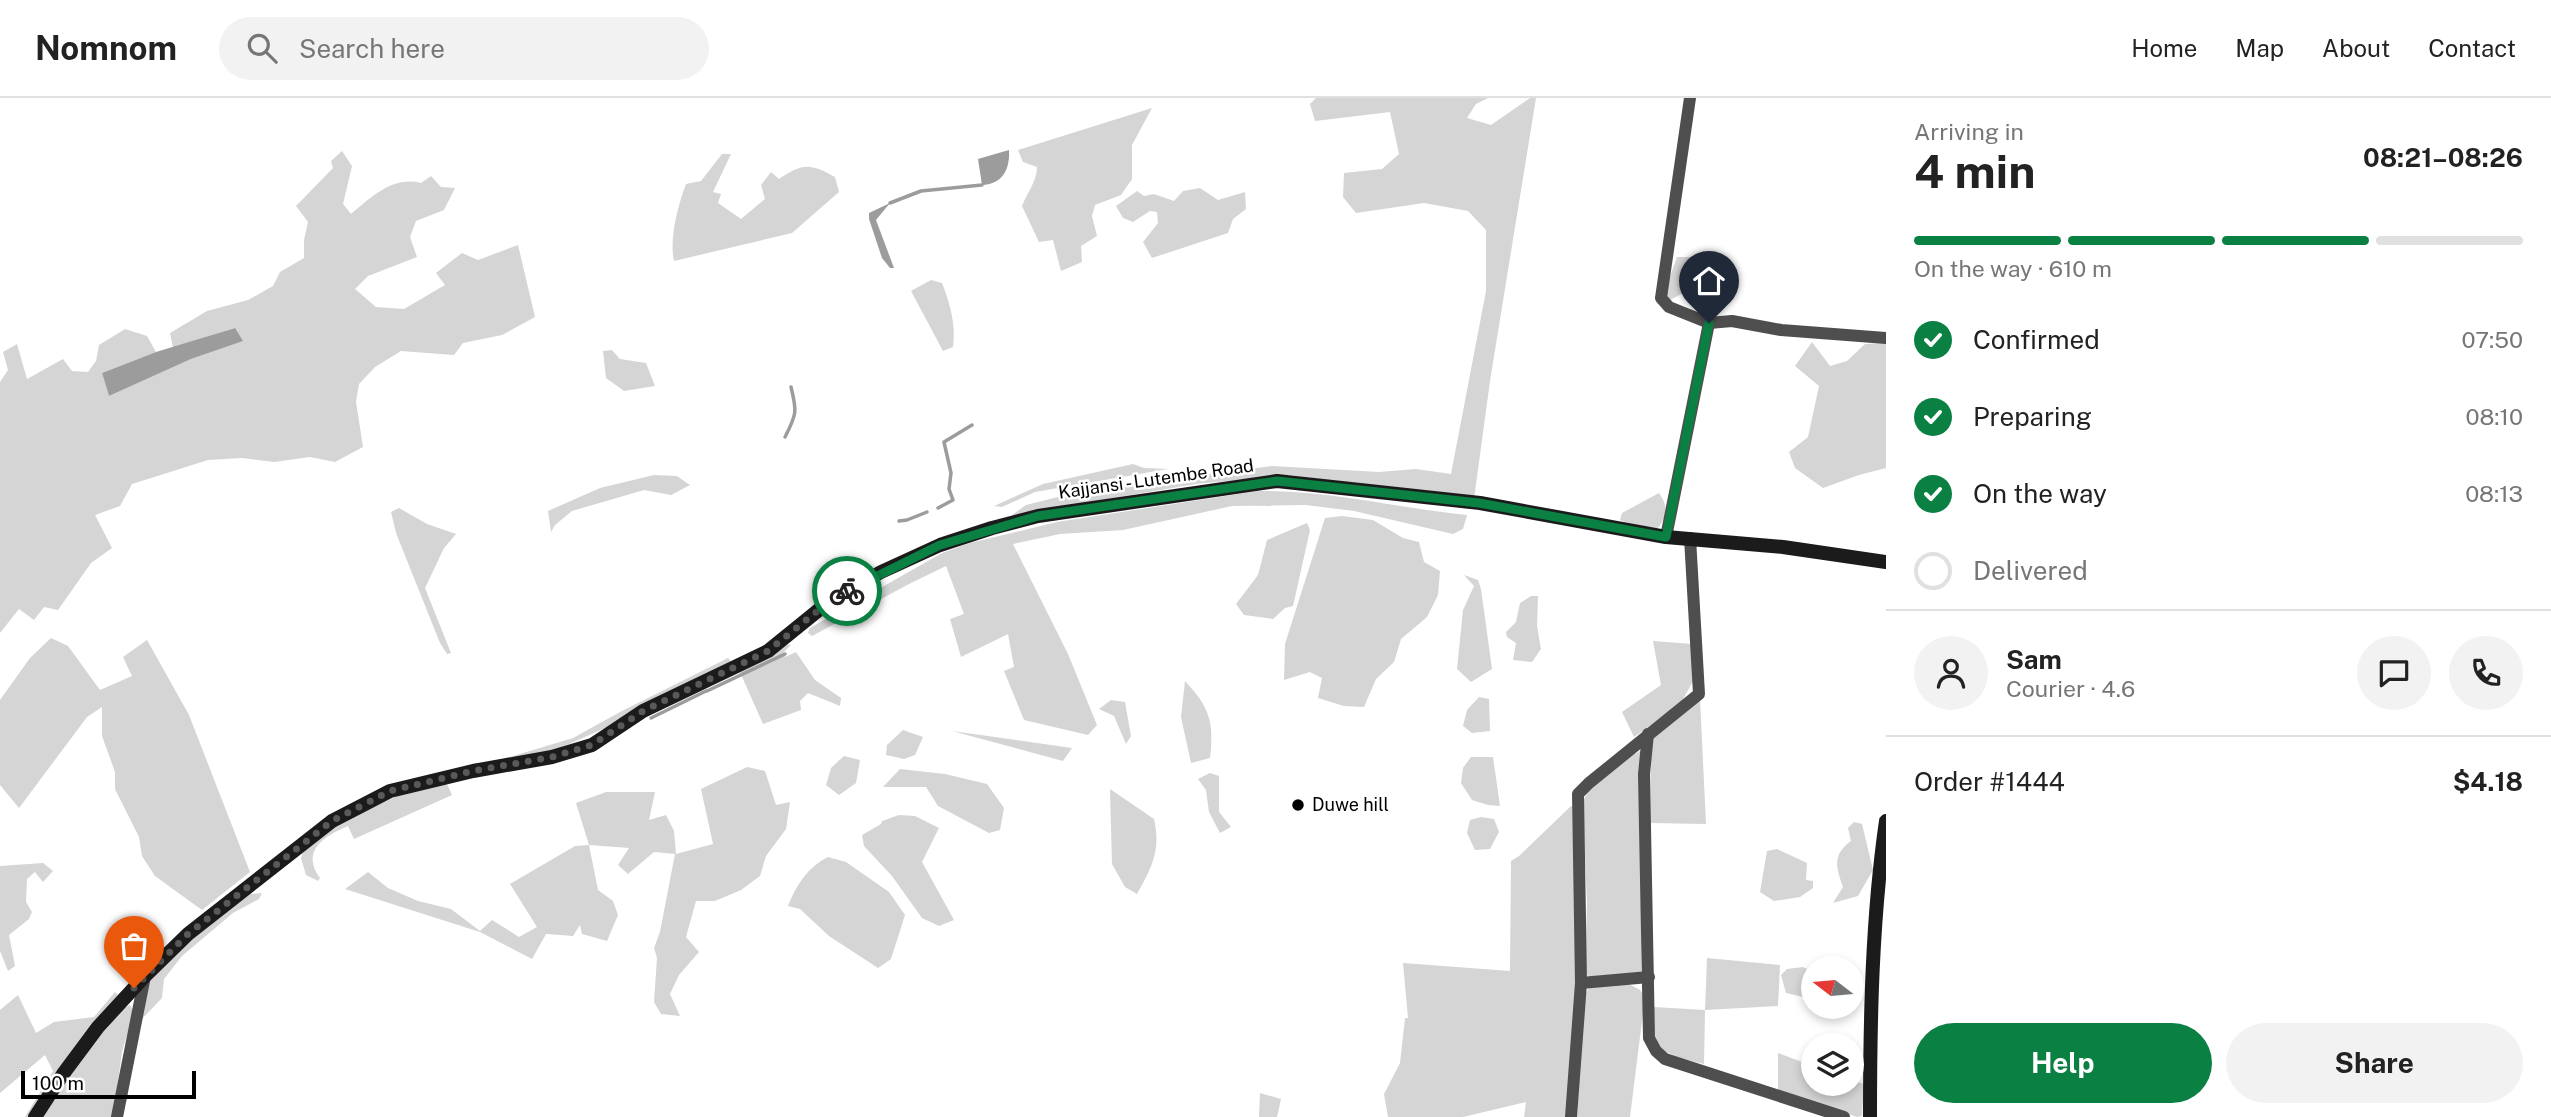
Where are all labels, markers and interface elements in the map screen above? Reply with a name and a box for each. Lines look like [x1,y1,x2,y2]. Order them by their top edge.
search box [219,17,709,80]
text: Nomnom [35,29,177,67]
icon: search [243,29,281,67]
text: Search here [299,33,445,64]
text: Home [2131,34,2197,62]
text: Map [2235,34,2284,62]
text: About [2322,34,2390,62]
text: Contact [2428,34,2516,62]
text: Arriving in [1914,118,2024,145]
text: 08:21–08:26 [2363,142,2523,173]
text: 4 min [1914,144,2035,198]
pin [1679,251,1739,323]
text: On the way · 610 m [1914,255,2112,282]
icon: home [1690,262,1728,300]
icon: check [1914,321,1952,359]
text: Confirmed [1973,324,2100,355]
text: 07:50 [2462,326,2523,353]
icon: check [1914,398,1952,436]
text: Preparing [1973,401,2092,432]
text: 08:10 [2466,403,2523,430]
street label: Kajjansi - Lutembe Road [1057,454,1255,503]
icon: check [1914,475,1952,513]
text: On the way [1973,478,2107,509]
text: 08:13 [2465,480,2523,507]
text: Delivered [1973,555,2088,586]
courier [812,556,882,626]
icon: bike [828,572,866,610]
button: person [1914,636,1988,710]
button: chat [2357,636,2431,710]
button: phone [2449,636,2523,710]
text: Sam [2006,644,2062,675]
text: Courier · 4.6 [2006,675,2135,702]
text: Order #1444 [1914,766,2065,797]
text: $4.18 [2453,766,2523,797]
place label: Duwe hill [1312,794,1389,815]
marker: Duwe hill [1290,797,1306,813]
pin [104,916,164,988]
icon: bag [115,927,153,965]
north arrow [1801,956,1864,1018]
map controls [1801,956,1864,1096]
button: Help [1914,1023,2212,1103]
button: Share [2226,1023,2523,1103]
button: layers [1801,1033,1864,1096]
scale bar [21,1068,196,1100]
text: 100 m [32,1072,84,1094]

